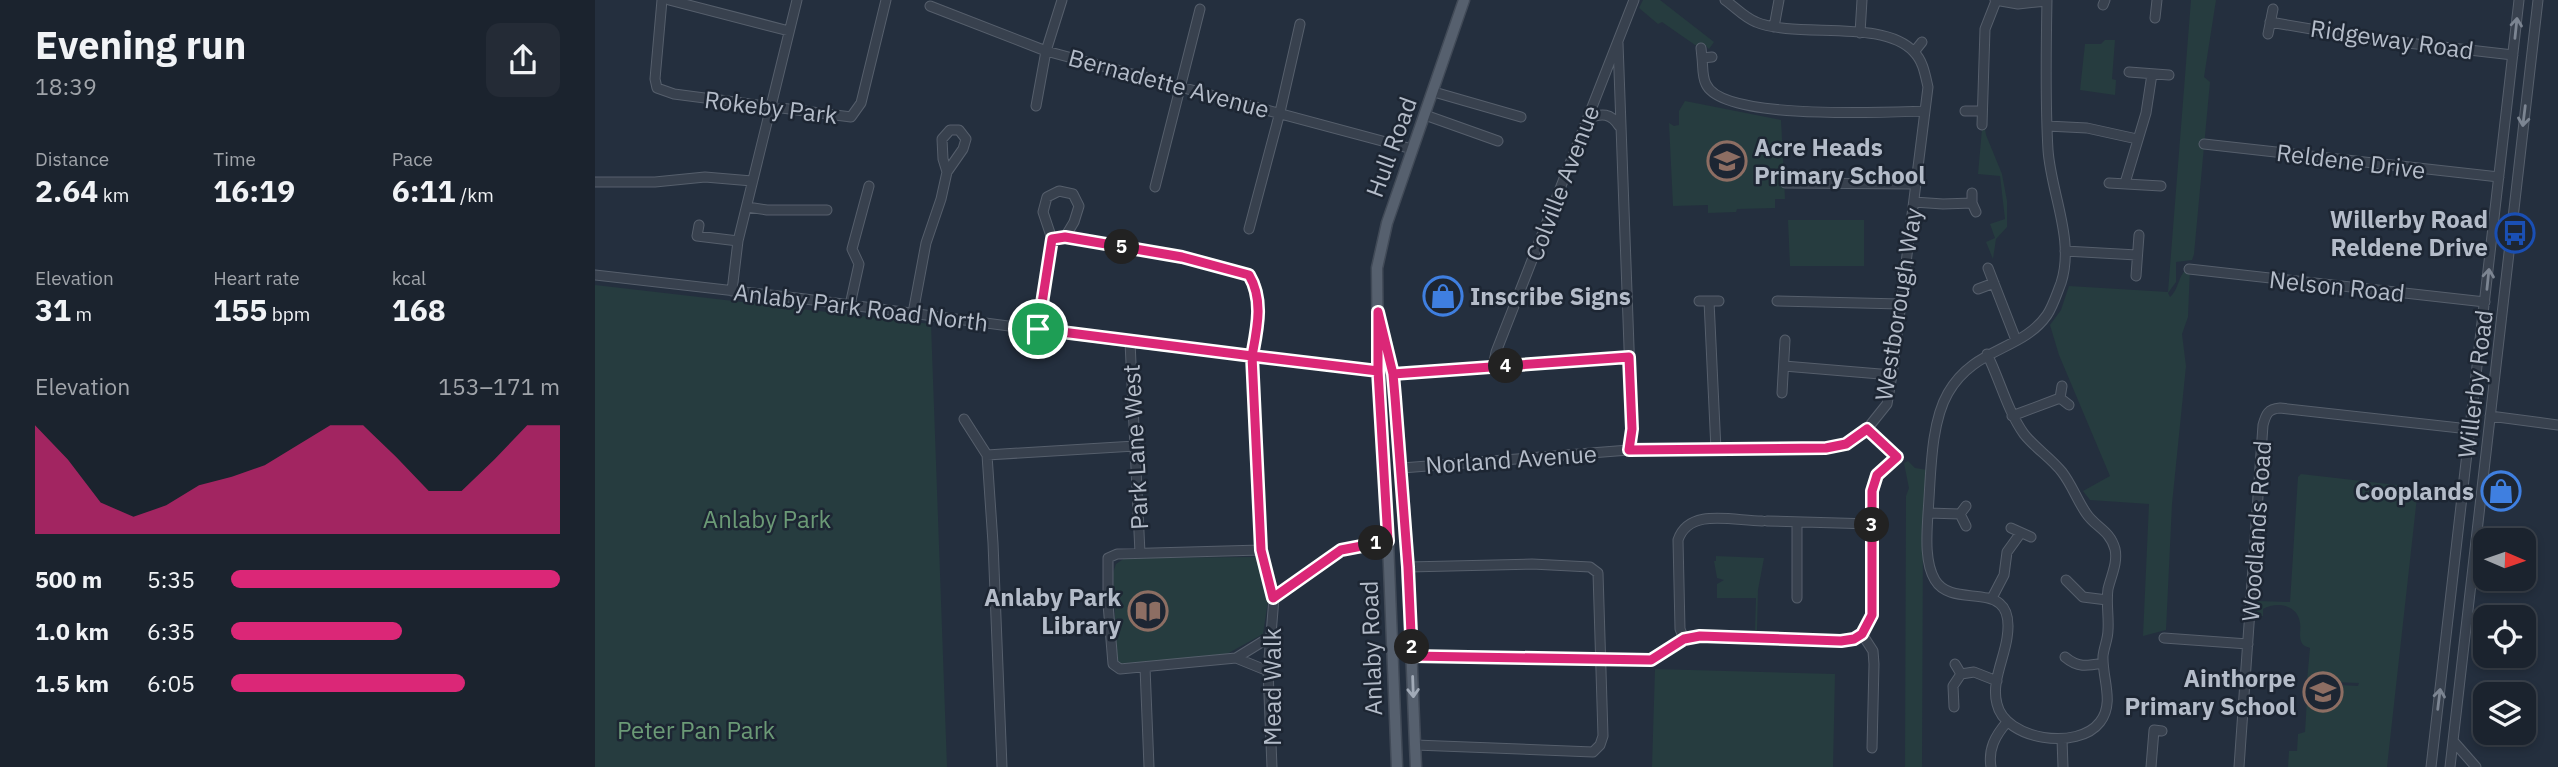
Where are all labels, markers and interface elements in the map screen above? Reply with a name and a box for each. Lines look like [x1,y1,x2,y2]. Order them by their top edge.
street label: Ridgeway Road [2308,12,2476,66]
one-way arrow [2510,17,2523,40]
text: Evening run [35,20,246,69]
button: share [486,23,560,97]
street label: Bernadette Avenue [1065,41,1273,125]
text: 18:39 [35,71,97,101]
street label: Rokeby Park [703,83,840,131]
street label: Hull Road [1358,92,1424,202]
street label: Colville Avenue [1518,101,1606,265]
one-way arrow [2517,105,2530,127]
place label: Acre Heads Primary School [1754,131,1926,191]
street label: Reldene Drive [2275,136,2427,186]
school or university icon: Acre Heads Primary School [1706,140,1748,182]
text: Distance [35,147,109,171]
text: Time [213,147,256,171]
text: Pace [392,147,433,171]
text: 2.64 [35,171,98,210]
text: 16:19 [213,171,295,210]
text: 6:11 [392,171,456,210]
text: km [98,183,129,207]
text: /km [456,183,494,207]
place label: Willerby Road Reldene Drive [2330,203,2488,263]
street label: Westborough Way [1867,205,1929,403]
bus stop icon: Willerby Road Reldene Drive [2494,212,2536,254]
pin: 5 [1105,230,1139,264]
text: 5 [1116,234,1127,258]
street label: Nelson Road [2268,263,2406,309]
text: Elevation [35,266,114,290]
text: Heart rate [213,266,300,290]
text: kcal [392,266,426,290]
one-way arrow [2481,268,2494,290]
shop icon: Inscribe Signs [1422,275,1464,317]
street label: Anlaby Park Road North [732,276,990,338]
place label: Inscribe Signs [1470,280,1631,312]
text: 31 [35,290,71,329]
text: 155 [213,290,267,329]
text: 168 [392,290,446,329]
pin [1008,299,1068,359]
text: m [71,302,92,326]
text: bpm [267,302,310,326]
street label: Willerby Road [2450,308,2500,460]
icon: arrive [1019,310,1057,348]
pin: 4 [1489,348,1523,384]
text: 4 [1500,353,1511,377]
street label: Park Lane West [1115,363,1155,531]
text: Elevation [35,371,130,401]
text: 153–171 m [438,371,560,401]
street label: Norland Avenue [1424,437,1598,481]
street label: Woodlands Road [2234,439,2278,623]
shop icon: Cooplands [2480,470,2522,512]
place label: Cooplands [2355,475,2474,507]
park label: Anlaby Park [703,503,832,535]
pin: 3 [1855,508,1889,542]
text: 3 [1866,512,1877,536]
pin: 1 [1359,526,1393,560]
north arrow [2473,528,2536,592]
map controls [2473,528,2536,745]
text: 1 [1370,530,1381,554]
text: 500 m [35,564,102,594]
text: 5:35 [147,564,195,594]
street label: Anlaby Road [1353,580,1389,716]
place label: Anlaby Park Library [984,581,1121,641]
library icon: Anlaby Park Library [1127,590,1169,632]
button: locate [2473,605,2536,668]
text: 1.0 km [35,616,109,646]
text: 6:35 [147,616,195,646]
street label: Mead Walk [1256,628,1288,746]
pin: 2 [1395,630,1429,664]
text: 2 [1406,634,1417,658]
place label: Ainthorpe Primary School [2124,662,2296,722]
text: 1.5 km [35,668,109,698]
text: 6:05 [147,668,195,698]
school or university icon: Ainthorpe Primary School [2302,671,2344,713]
one-way arrow [1407,675,1420,698]
button: layers [2473,682,2536,745]
one-way arrow [2433,688,2446,711]
park label: Peter Pan Park [617,714,775,746]

